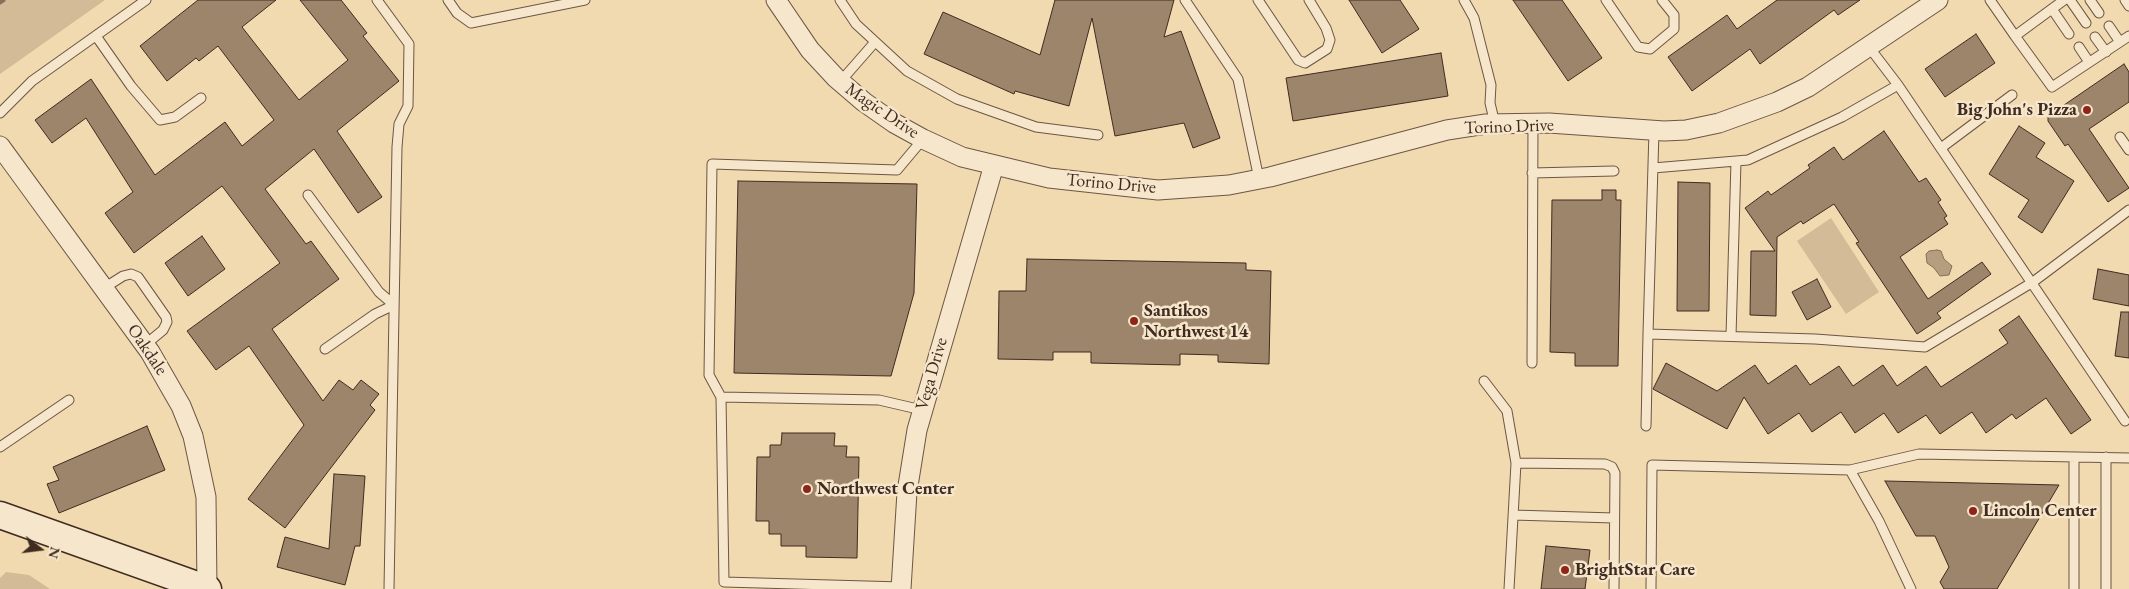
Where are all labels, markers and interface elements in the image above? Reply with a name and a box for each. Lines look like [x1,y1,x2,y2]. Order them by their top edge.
street label: Magic Drive [841,78,923,144]
place label: Big John's Pizza [1957,99,2077,121]
marker: Big John's Pizza [2081,104,2093,116]
street label: Torino Drive [1464,115,1554,139]
street label: Torino Drive [1065,169,1157,199]
place label: Santikos Northwest 14 [1144,300,1248,342]
marker: Santikos Northwest 14 [1128,315,1140,327]
street label: Oakdale [122,320,172,380]
street label: Vega Drive [911,335,953,413]
place label: Northwest Center [817,478,954,500]
marker: Northwest Center [801,483,813,495]
place label: Lincoln Center [1983,500,2097,522]
marker: Lincoln Center [1967,505,1979,517]
north arrow [15,524,65,574]
text: N [44,545,65,561]
place label: BrightStar Care [1575,559,1695,581]
marker: BrightStar Care [1559,564,1571,576]

